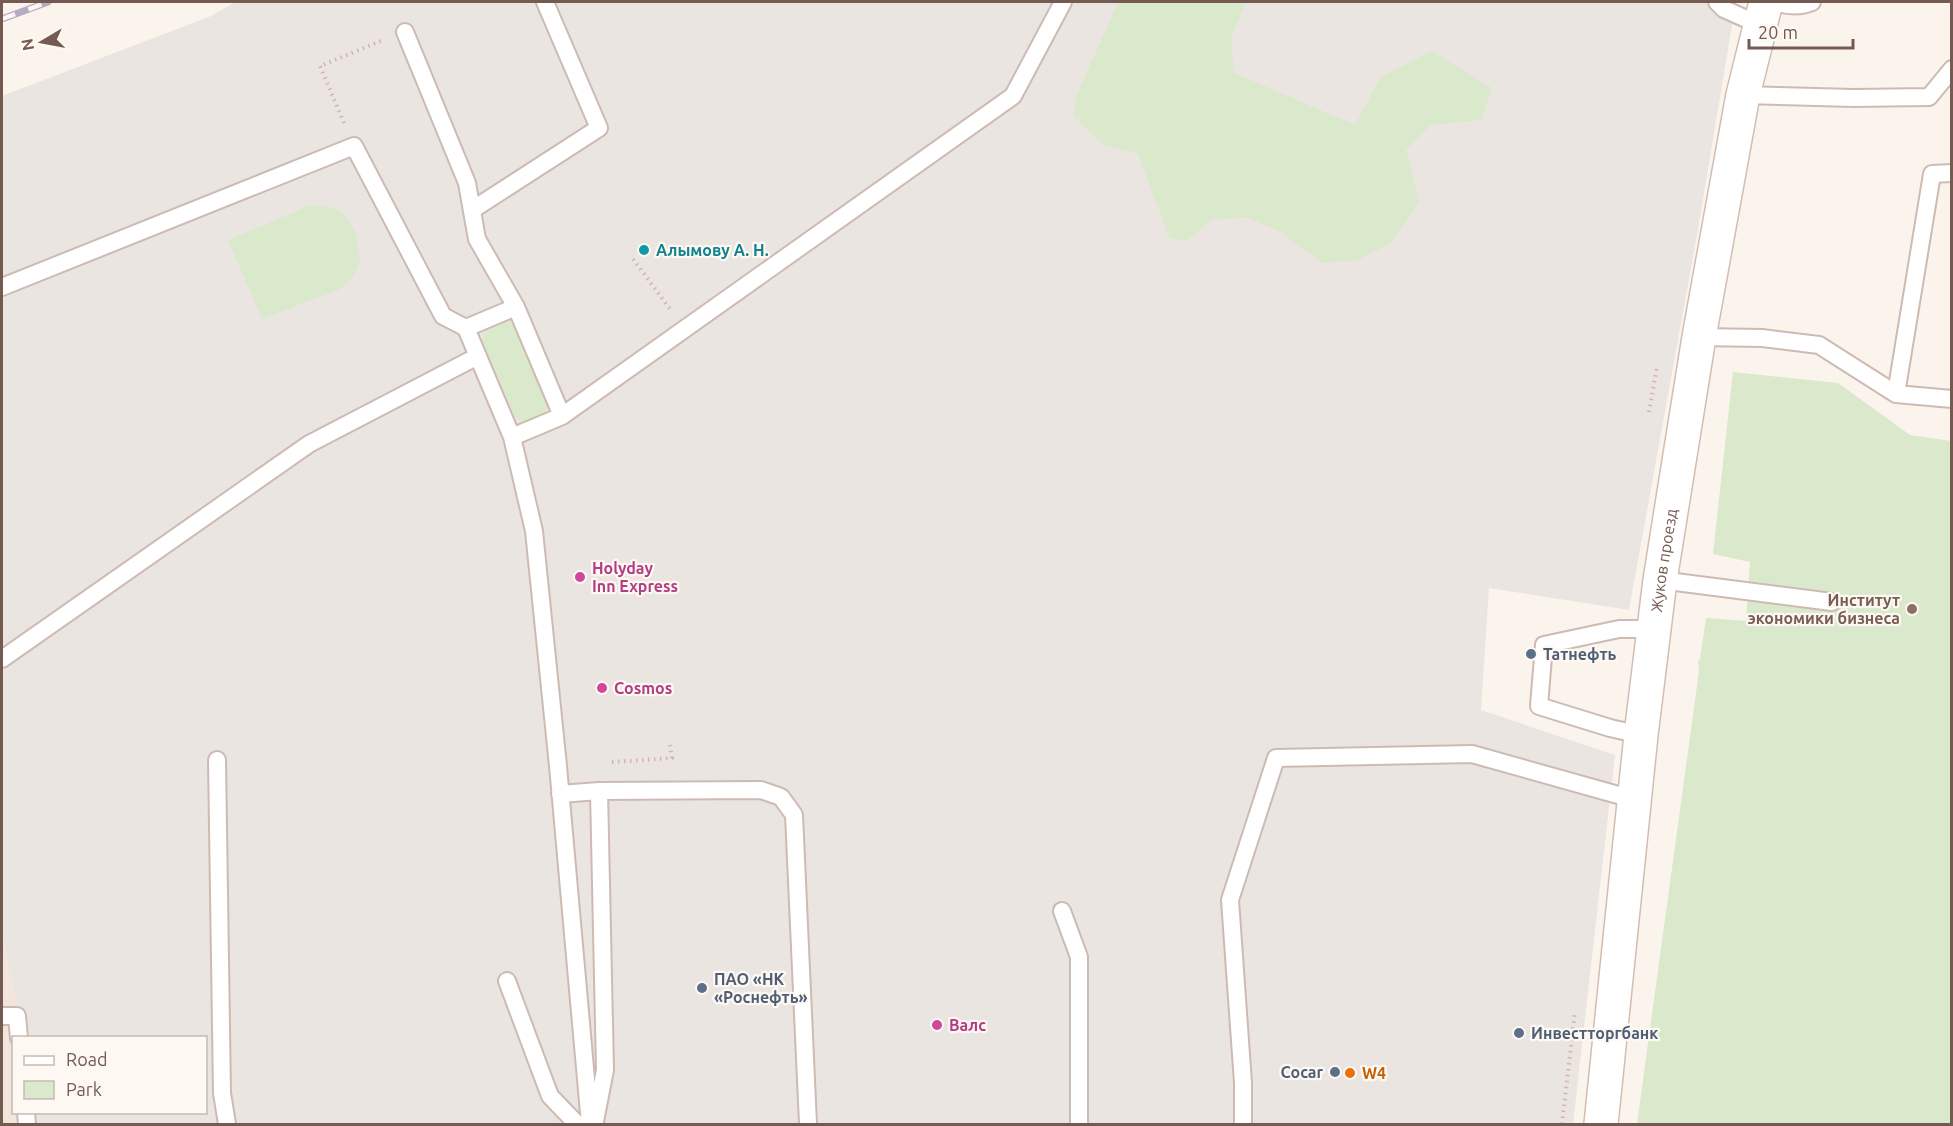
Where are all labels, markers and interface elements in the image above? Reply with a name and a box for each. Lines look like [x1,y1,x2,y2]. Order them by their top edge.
north arrow [12,12,72,72]
scale bar [1749,12,1852,50]
text: 20 m [1758,22,1798,42]
text: N [17,37,37,52]
place label: Алымову А. Н. [656,241,769,259]
marker: Алымову А. Н. [637,243,651,257]
street label: Жуков проезд [1647,507,1680,613]
place label: Holyday Inn Express [592,559,678,595]
marker: Holyday Inn Express [573,570,587,584]
place label: Институт экономики бизнеса [1748,591,1900,627]
marker: Институт экономики бизнеса [1905,602,1919,616]
place label: Татнефть [1543,645,1617,663]
marker: Татнефть [1524,647,1538,661]
place label: Cosmos [614,679,672,697]
marker: Cosmos [595,681,609,695]
place label: ПАО «НК «Роснефть» [714,970,808,1006]
marker: ПАО «НК «Роснефть» [695,981,709,995]
place label: Валс [949,1016,986,1034]
marker: Валс [930,1018,944,1032]
place label: Инвестторгбанк [1531,1024,1658,1042]
marker: Инвестторгбанк [1512,1026,1526,1040]
legend [12,1036,207,1114]
text: Road [66,1049,108,1069]
place label: Cocar [1280,1063,1323,1081]
place label: W4 [1362,1064,1386,1082]
marker: Cocar [1328,1065,1342,1079]
marker: W4 [1343,1066,1357,1080]
text: Park [66,1079,102,1099]

